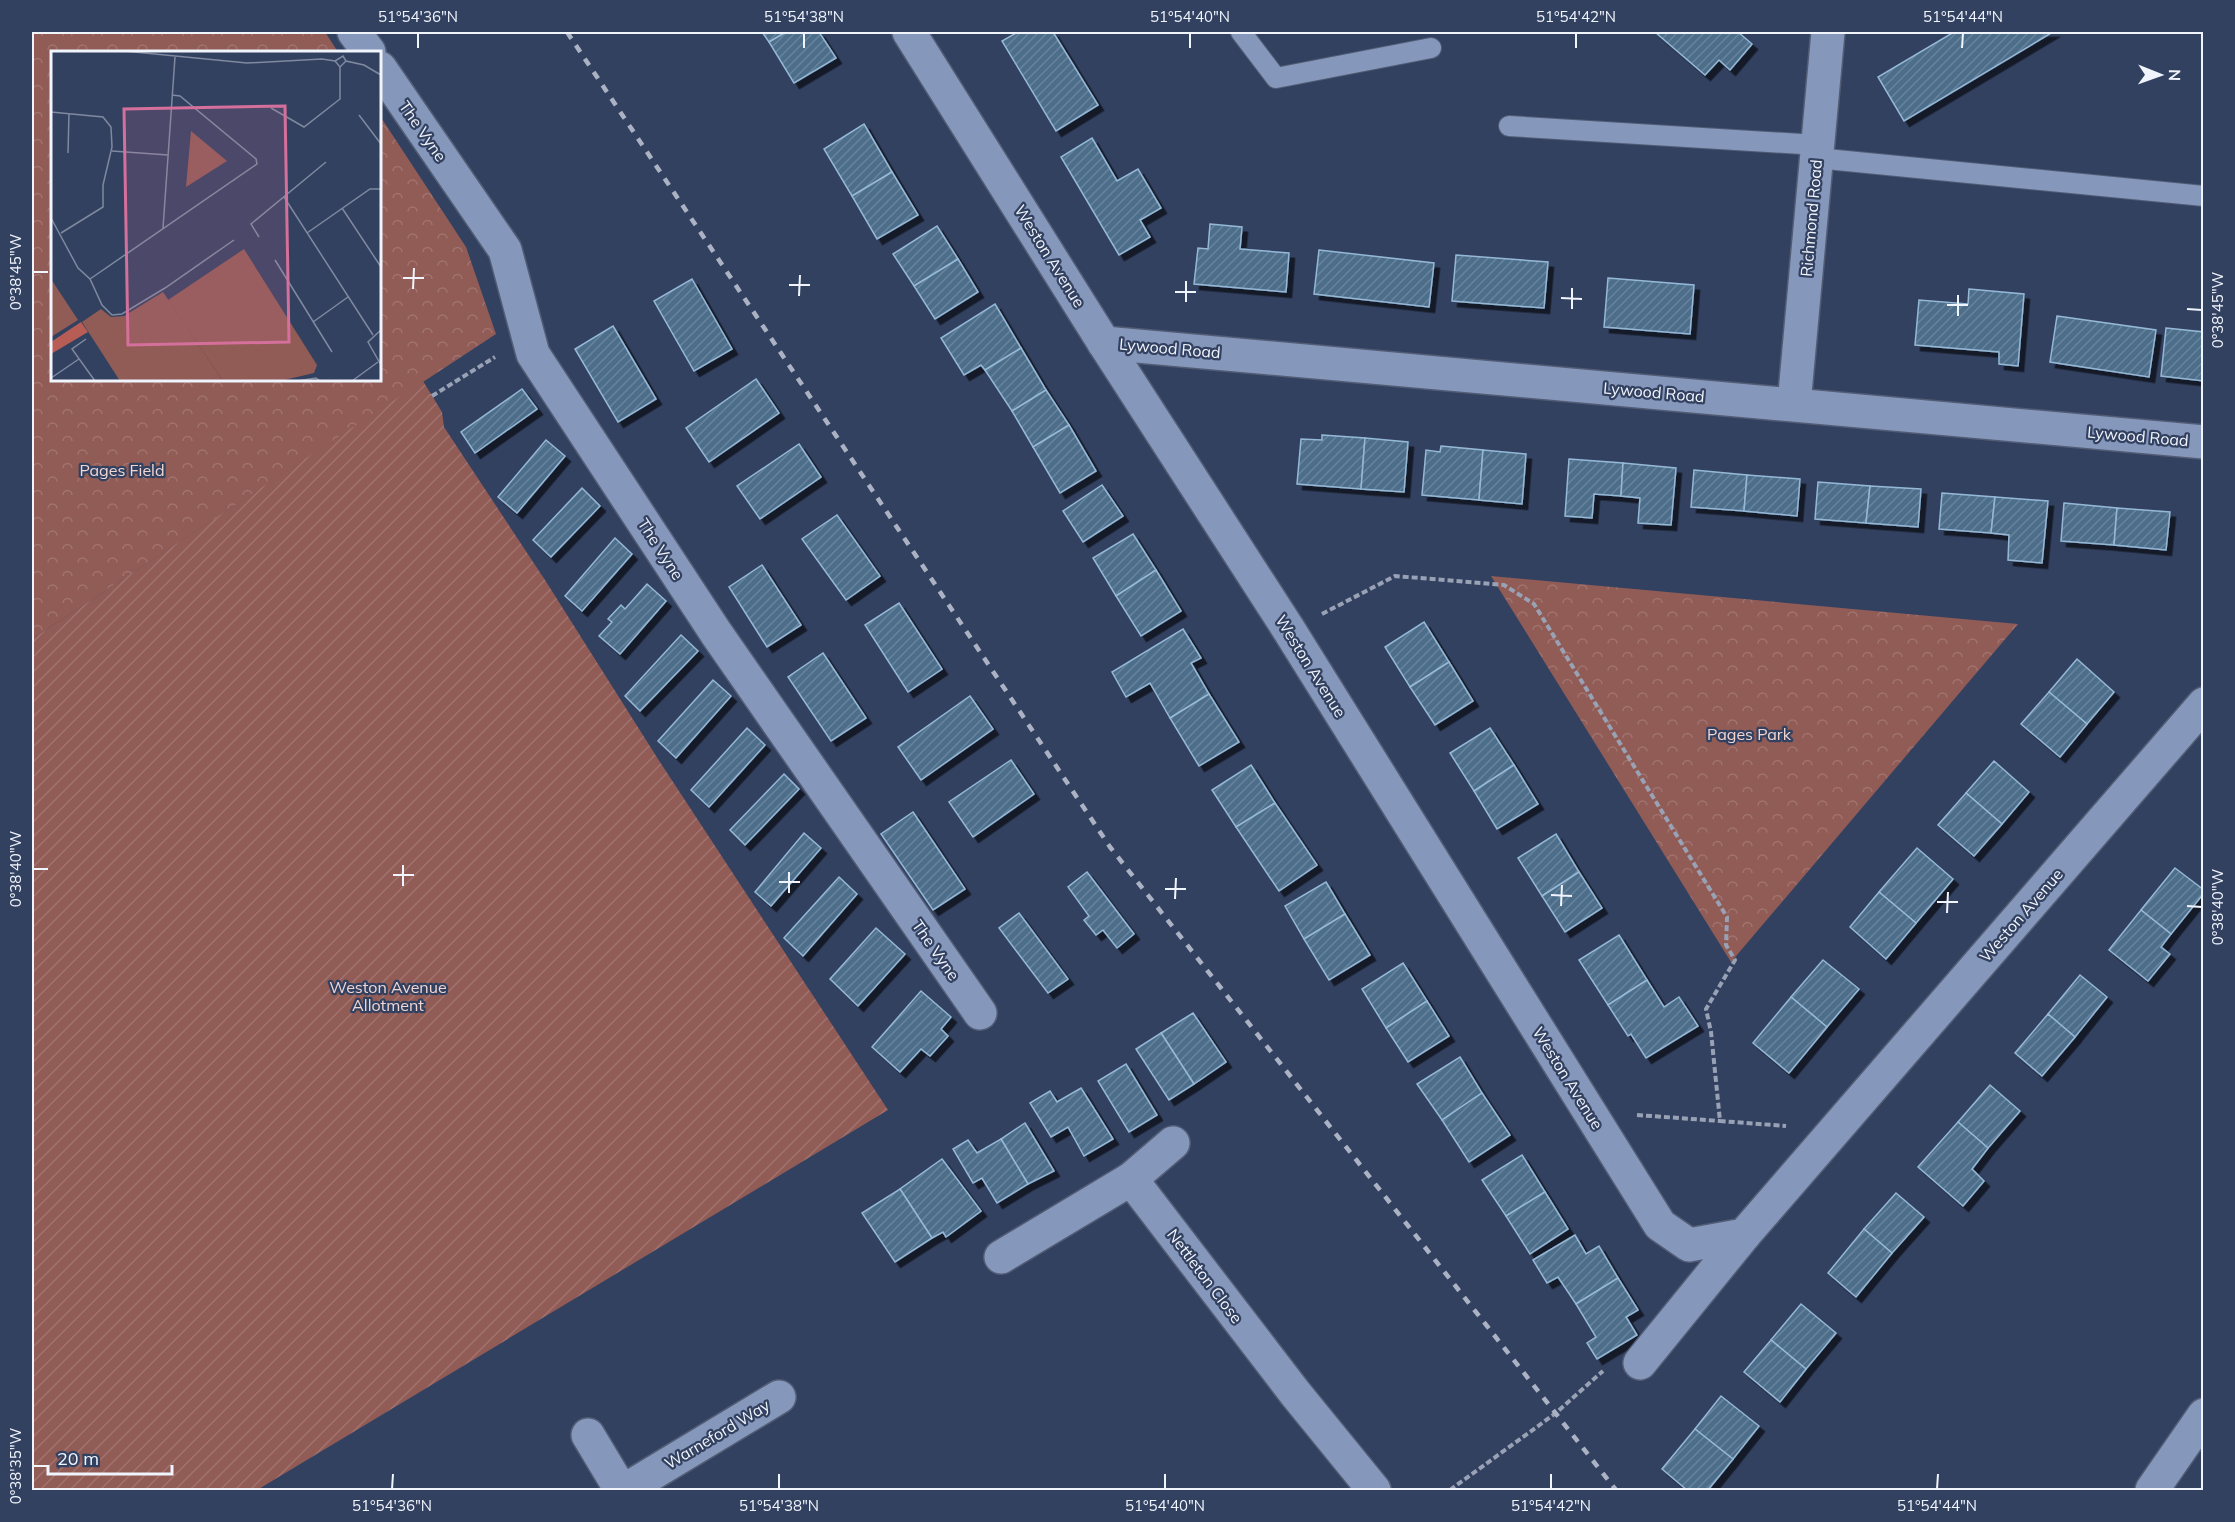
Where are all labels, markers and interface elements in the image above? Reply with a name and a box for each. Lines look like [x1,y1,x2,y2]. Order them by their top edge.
text: 51°54'36"N [378,7,458,26]
text: 51°54'38"N [764,7,844,26]
text: 51°54'40"N [1150,7,1230,26]
text: 51°54'42"N [1536,7,1616,26]
text: 51°54'44"N [1923,7,2003,26]
north arrow [2130,45,2190,105]
inset map [51,51,381,381]
text: N [2165,69,2185,81]
street label: The Vyne [395,97,451,165]
street label: Richmond Road [1796,158,1826,278]
street label: Weston Avenue [1010,201,1090,311]
text: 0°38'45"W [6,233,25,310]
text: 0°38'45"W [2208,271,2227,348]
street label: Lywood Road [1118,334,1222,362]
street label: Lywood Road [1602,378,1706,406]
street label: Lywood Road [2086,422,2190,450]
park label: Pages Field [79,460,165,480]
street label: The Vyne [634,515,688,583]
street label: Weston Avenue [1271,611,1351,721]
park label: Pages Park [1707,724,1792,744]
text: 0°38'40"W [6,830,25,907]
street label: Weston Avenue [1975,864,2067,966]
text: 0°38'40"W [2208,868,2227,945]
street label: The Vyne [908,916,964,984]
park label: Weston Avenue Allotment [329,977,447,1015]
street label: Weston Avenue [1528,1023,1608,1133]
street label: Nettleton Close [1163,1225,1247,1327]
street label: Warneford Way [661,1395,774,1473]
text: 0°38'35"W [6,1427,25,1504]
scale bar [48,1438,172,1476]
text: 20 m [57,1447,99,1470]
text: 51°54'36"N [352,1496,432,1515]
text: 51°54'38"N [739,1496,819,1515]
text: 51°54'40"N [1125,1496,1205,1515]
text: 51°54'42"N [1511,1496,1591,1515]
text: 51°54'44"N [1897,1496,1977,1515]

